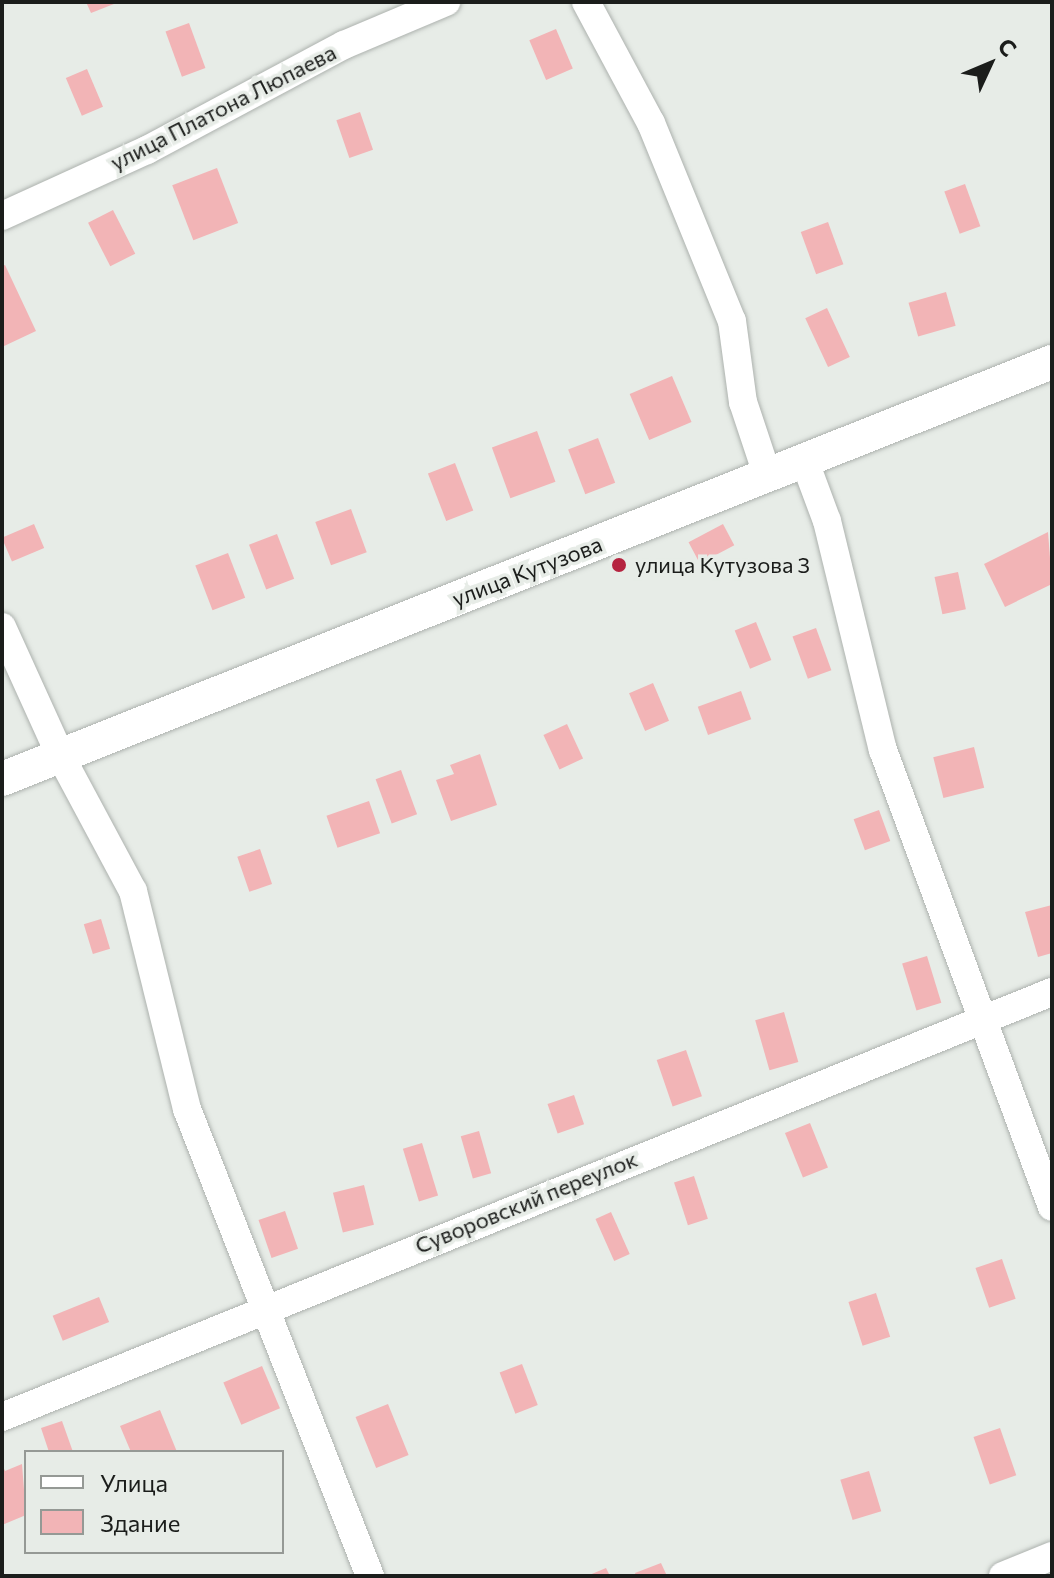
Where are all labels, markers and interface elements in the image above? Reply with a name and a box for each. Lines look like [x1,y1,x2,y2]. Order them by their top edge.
north arrow [950,24,1030,104]
text: С [993,32,1023,62]
street label: улица Платона Люпаева [106,39,340,175]
street label: улица Кутузова [448,530,606,612]
place label: улица Кутузова 3 [635,552,810,578]
marker: улица Кутузова 3 [610,556,628,574]
street label: Суворовский переулок [411,1145,641,1259]
legend [24,1450,284,1554]
text: Улица [100,1468,168,1497]
text: Здание [100,1508,180,1537]

